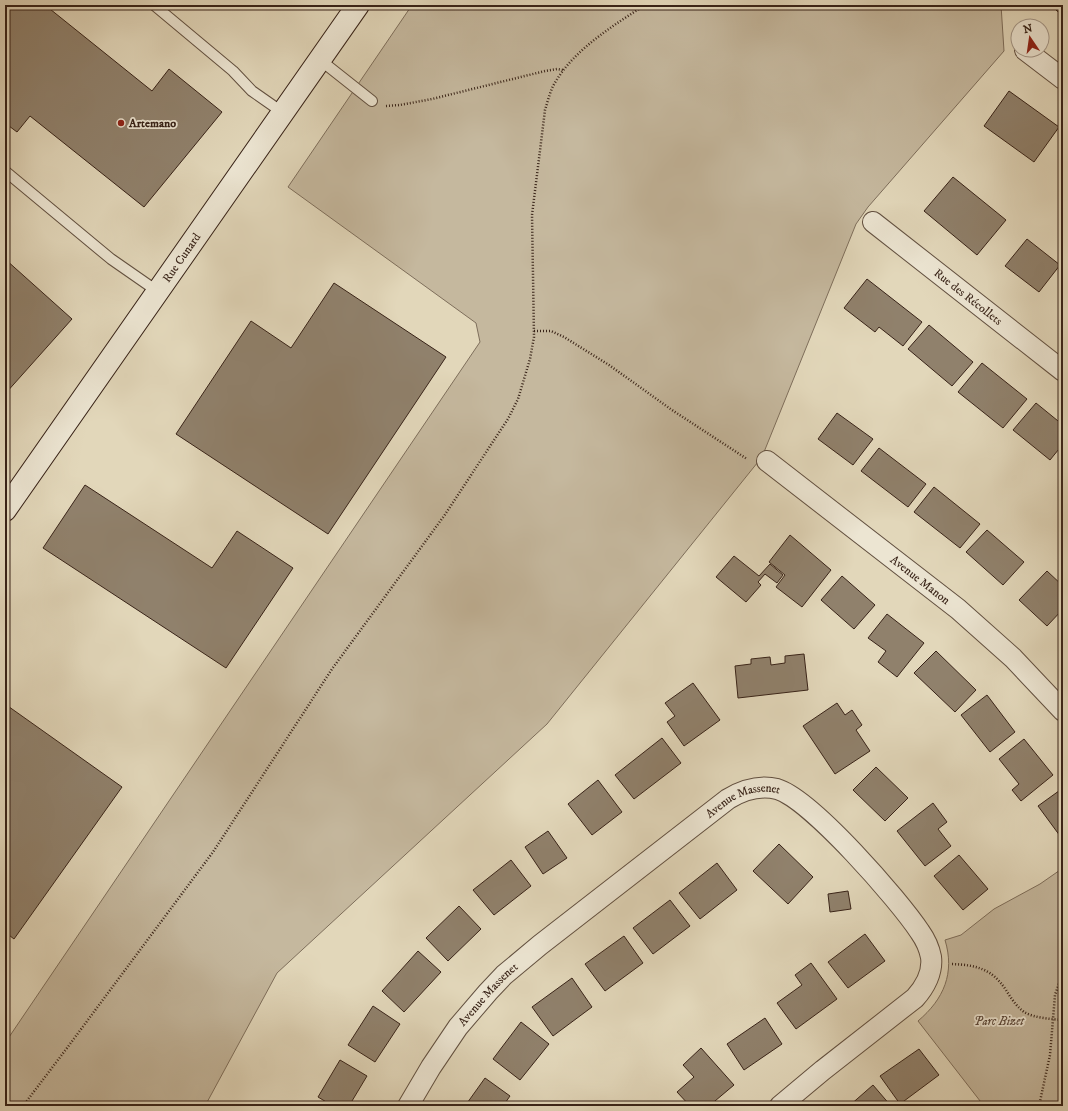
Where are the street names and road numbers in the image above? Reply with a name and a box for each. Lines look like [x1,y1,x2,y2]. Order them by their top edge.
street label: Rue Cunard [159,230,204,285]
street label: Rue des Récollets [931,266,1005,329]
street label: Avenue Manon [887,552,954,609]
street label: Avenue Massenet [703,781,783,822]
street label: Avenue Massenet [455,959,521,1029]

